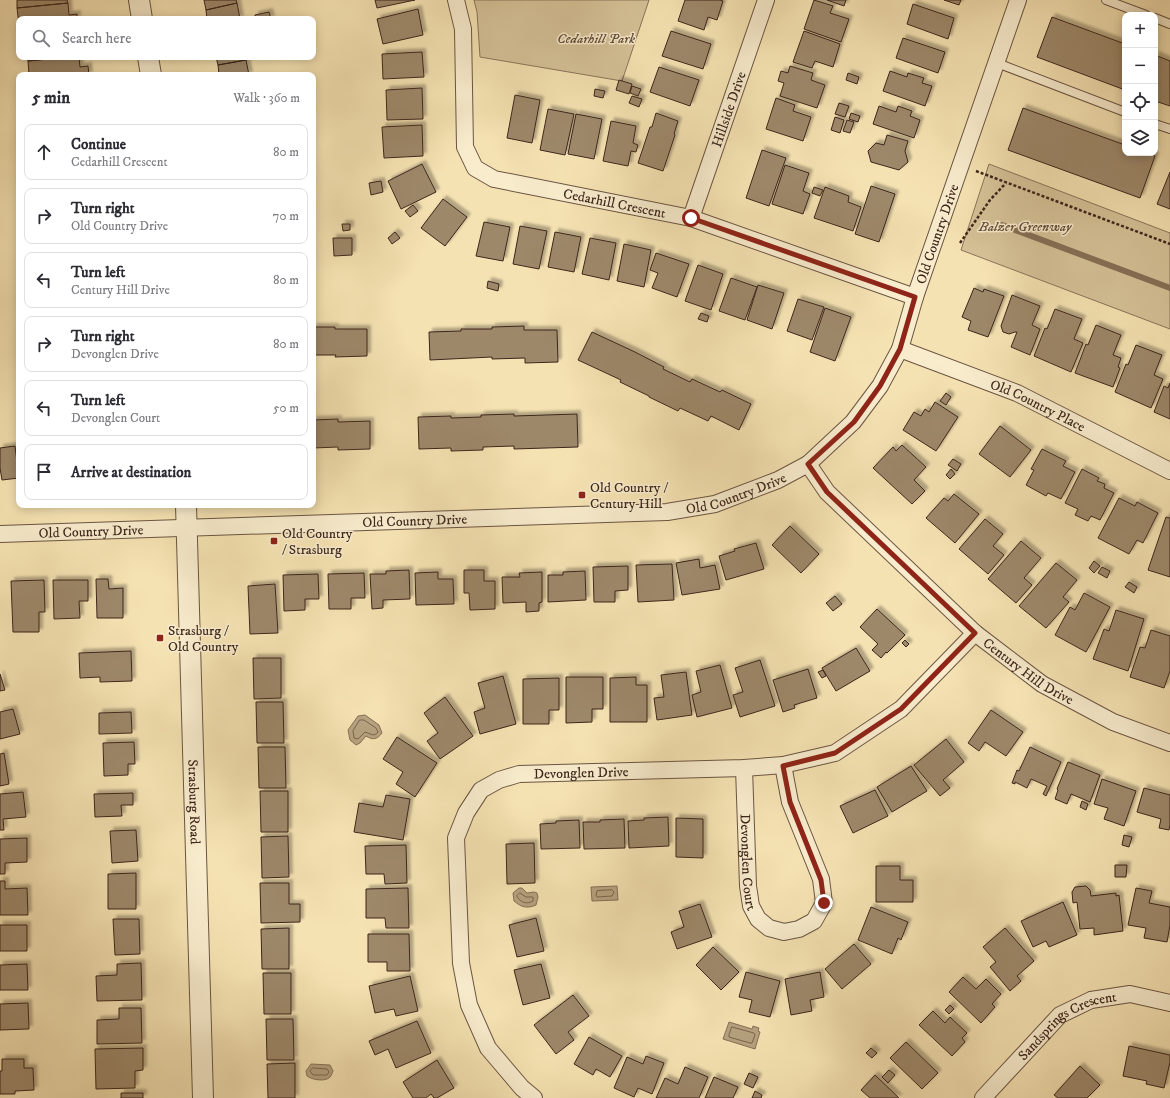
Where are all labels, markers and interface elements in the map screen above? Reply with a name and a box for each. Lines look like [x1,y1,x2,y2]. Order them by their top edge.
map controls [1122,12,1158,156]
button: + [1122,12,1158,48]
search box [16,16,316,60]
icon: search [30,27,52,49]
text: Search here [62,29,131,48]
park label: Cedarhill Park [557,30,635,48]
button: − [1122,48,1158,84]
street label: Hillside Drive [708,69,751,150]
button: locate [1122,84,1158,120]
text: 5 min [32,87,70,109]
text: Walk · 360 m [233,90,300,106]
button: layers [1122,120,1158,156]
text: Continue [71,135,126,154]
icon: ahead [33,141,55,163]
text: 80 m [273,144,299,160]
text: Cedarhill Crescent [71,154,168,170]
street label: Old Country Drive [912,182,964,287]
street label: Cedarhill Crescent [562,185,668,223]
text: Turn right [71,199,134,218]
icon: right [33,205,55,227]
text: 70 m [273,208,299,224]
route start [682,209,700,227]
text: Old Country Drive [71,218,168,234]
park label: Balzer Greenway [978,218,1073,236]
text: Turn left [71,263,125,282]
icon: left [33,269,55,291]
text: 80 m [273,272,299,288]
text: Century Hill Drive [71,282,170,298]
text: Turn right [71,327,134,346]
icon: right [33,333,55,355]
text: 80 m [273,336,299,352]
text: Devonglen Drive [71,346,159,362]
street label: Old Country Place [987,376,1088,436]
text: Turn left [71,391,125,410]
icon: left [33,397,55,419]
text: 50 m [273,400,299,416]
text: Devonglen Court [71,410,160,426]
icon: arrive [33,461,55,483]
text: Arrive at destination [71,463,191,482]
street label: Old Country Drive [685,469,790,519]
place label: Old Country / Century Hill [590,479,668,513]
marker: Old Country / Century Hill [577,490,587,500]
street label: Old Country Drive [362,511,468,532]
street label: Old Country Drive [38,521,144,543]
place label: Old Country / Strasburg [282,525,353,559]
marker: Old Country / Strasburg [269,536,279,546]
place label: Strasburg / Old Country [168,622,239,656]
marker: Strasburg / Old Country [155,633,165,643]
street label: Century Hill Drive [979,634,1077,709]
street label: Strasburg Road [183,759,204,845]
street label: Devonglen Drive [534,763,629,784]
street label: Devonglen Court [736,814,760,915]
route end [815,894,833,912]
street label: Sandsprings Crescent [1014,988,1118,1065]

